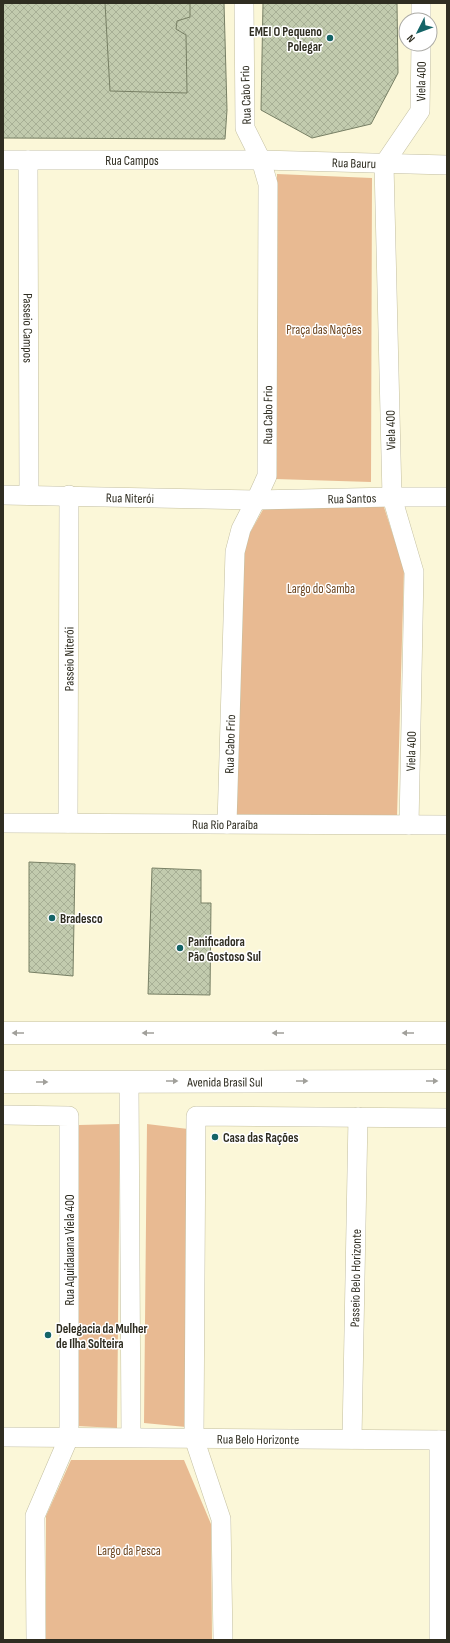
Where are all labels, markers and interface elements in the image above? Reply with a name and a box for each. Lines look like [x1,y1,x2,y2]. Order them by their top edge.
north arrow [398,12,438,52]
place label: EMEI O Pequeno Polegar [249,24,322,55]
text: N [404,32,418,45]
marker: EMEI O Pequeno Polegar [325,33,335,43]
street label: Viela 400 [413,61,430,102]
street label: Rua Cabo Frio [237,65,255,125]
street label: Rua Campos [105,153,159,169]
street label: Rua Bauru [332,155,376,172]
street label: Passeio Campos [19,293,36,363]
park label: Praça das Nações [286,322,362,338]
street label: Rua Cabo Frio [260,385,276,444]
street label: Viela 400 [383,410,399,450]
street label: Rua Niterói [106,490,154,507]
street label: Rua Santos [327,490,377,507]
park label: Largo do Samba [287,581,355,597]
street label: Passeio Niterói [61,627,78,691]
street label: Rua Cabo Frio [221,714,239,774]
street label: Viela 400 [403,731,420,771]
street label: Rua Rio Paraíba [192,817,258,833]
place label: Bradesco [60,911,103,927]
marker: Bradesco [47,913,57,923]
place label: Panificadora Pão Gostoso Sul [188,934,261,965]
marker: Panificadora Pão Gostoso Sul [175,943,185,953]
one-way arrow [11,1030,24,1036]
one-way arrow [141,1030,154,1036]
one-way arrow [271,1030,284,1036]
one-way arrow [401,1030,414,1036]
street label: Avenida Brasil Sul [186,1074,263,1091]
one-way arrow [166,1078,179,1084]
one-way arrow [296,1078,309,1084]
one-way arrow [426,1078,439,1084]
one-way arrow [36,1079,49,1085]
place label: Casa das Rações [223,1130,298,1146]
marker: Casa das Rações [210,1132,220,1142]
street label: Rua Aquidauana Viela 400 [62,1194,78,1306]
street label: Passeio Belo Horizonte [347,1229,365,1327]
place label: Delegacia da Mulher de Ilha Solteira [56,1321,148,1352]
marker: Delegacia da Mulher de Ilha Solteira [43,1330,53,1340]
street label: Rua Belo Horizonte [217,1431,299,1448]
park label: Largo da Pesca [97,1543,161,1559]

